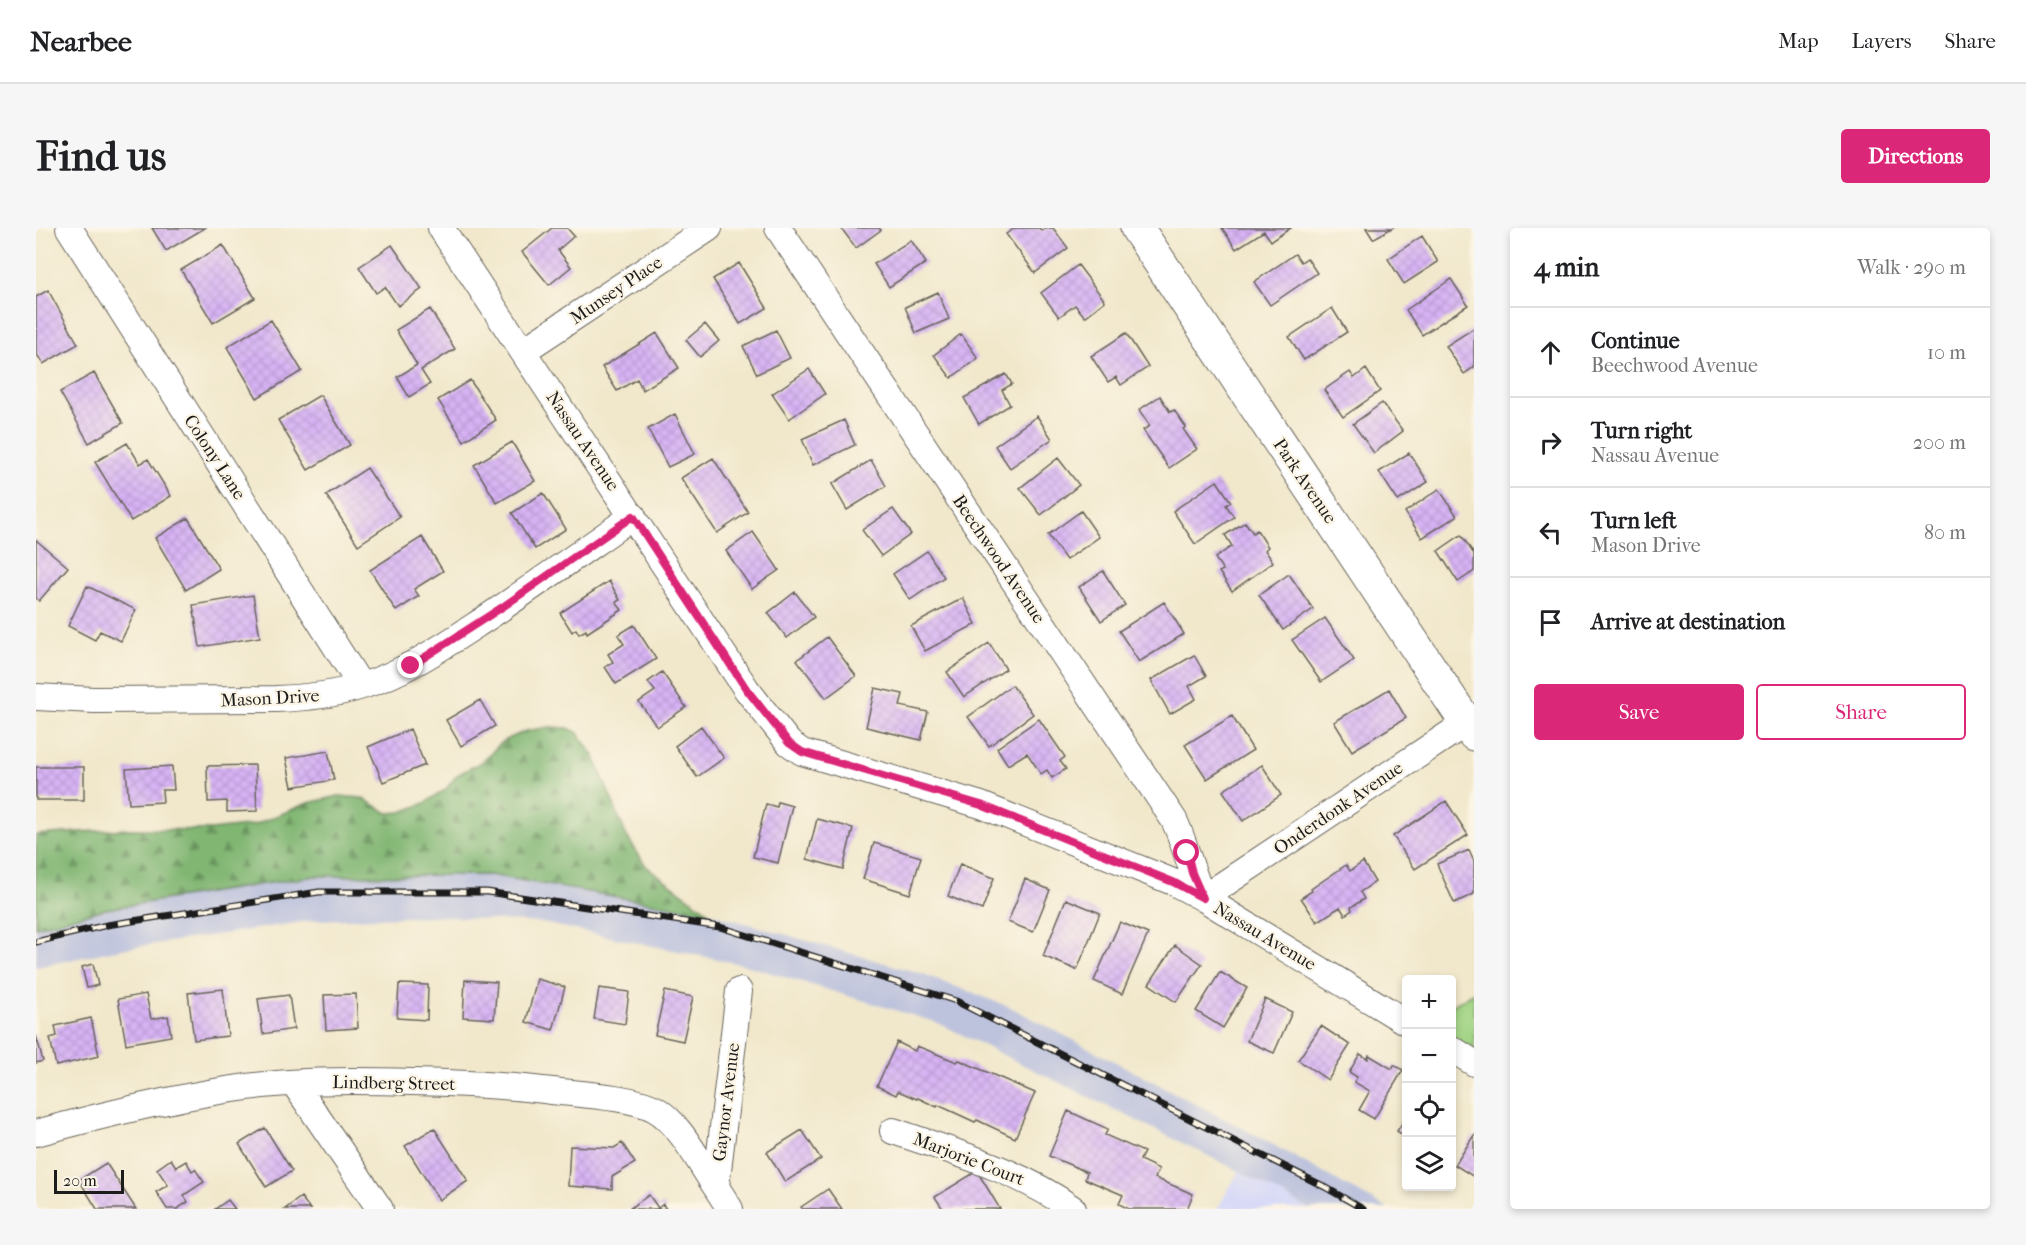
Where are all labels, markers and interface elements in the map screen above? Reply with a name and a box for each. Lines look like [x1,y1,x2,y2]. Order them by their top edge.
text: Nearbee [30,25,132,58]
text: Map [1778,29,1819,53]
text: Layers [1852,29,1911,53]
text: Share [1944,29,1996,53]
button: Directions [1841,129,1990,183]
text: Find us [36,132,166,181]
street label: Munsey Place [566,252,666,329]
text: 4 min [1534,252,1599,283]
text: Walk · 290 m [1857,256,1966,279]
text: Continue [1591,328,1680,354]
icon: ahead [1534,336,1567,369]
text: 10 m [1927,341,1966,364]
text: Beechwood Avenue [1591,354,1758,377]
street label: Nassau Avenue [542,388,624,495]
street label: Colony Lane [179,411,250,504]
text: Turn right [1591,418,1692,444]
icon: right [1534,426,1567,459]
text: 200 m [1913,431,1966,454]
street label: Park Avenue [1269,435,1341,528]
text: Nassau Avenue [1591,444,1719,467]
street label: Beechwood Avenue [948,491,1049,627]
text: Turn left [1591,508,1677,534]
icon: left [1534,516,1567,549]
text: 80 m [1924,521,1966,544]
text: Mason Drive [1591,534,1701,557]
icon: arrive [1534,606,1567,639]
text: Arrive at destination [1591,609,1785,635]
route end [397,652,423,678]
button: Save [1534,684,1744,740]
button: Share [1756,684,1966,740]
street label: Mason Drive [220,685,320,712]
street label: Onderdonk Avenue [1270,757,1407,859]
route start [1173,839,1199,865]
street label: Nassau Avenue [1210,898,1320,975]
map controls [1402,975,1456,1191]
button: + [1402,975,1456,1029]
button: − [1402,1029,1456,1083]
street label: Gaynor Avenue [709,1042,744,1163]
street label: Lindberg Street [332,1072,456,1095]
button: locate [1402,1083,1456,1137]
street label: Marjorie Court [910,1129,1028,1190]
button: layers [1402,1137,1456,1191]
scale bar [54,1167,124,1194]
text: 20 m [63,1171,97,1190]

